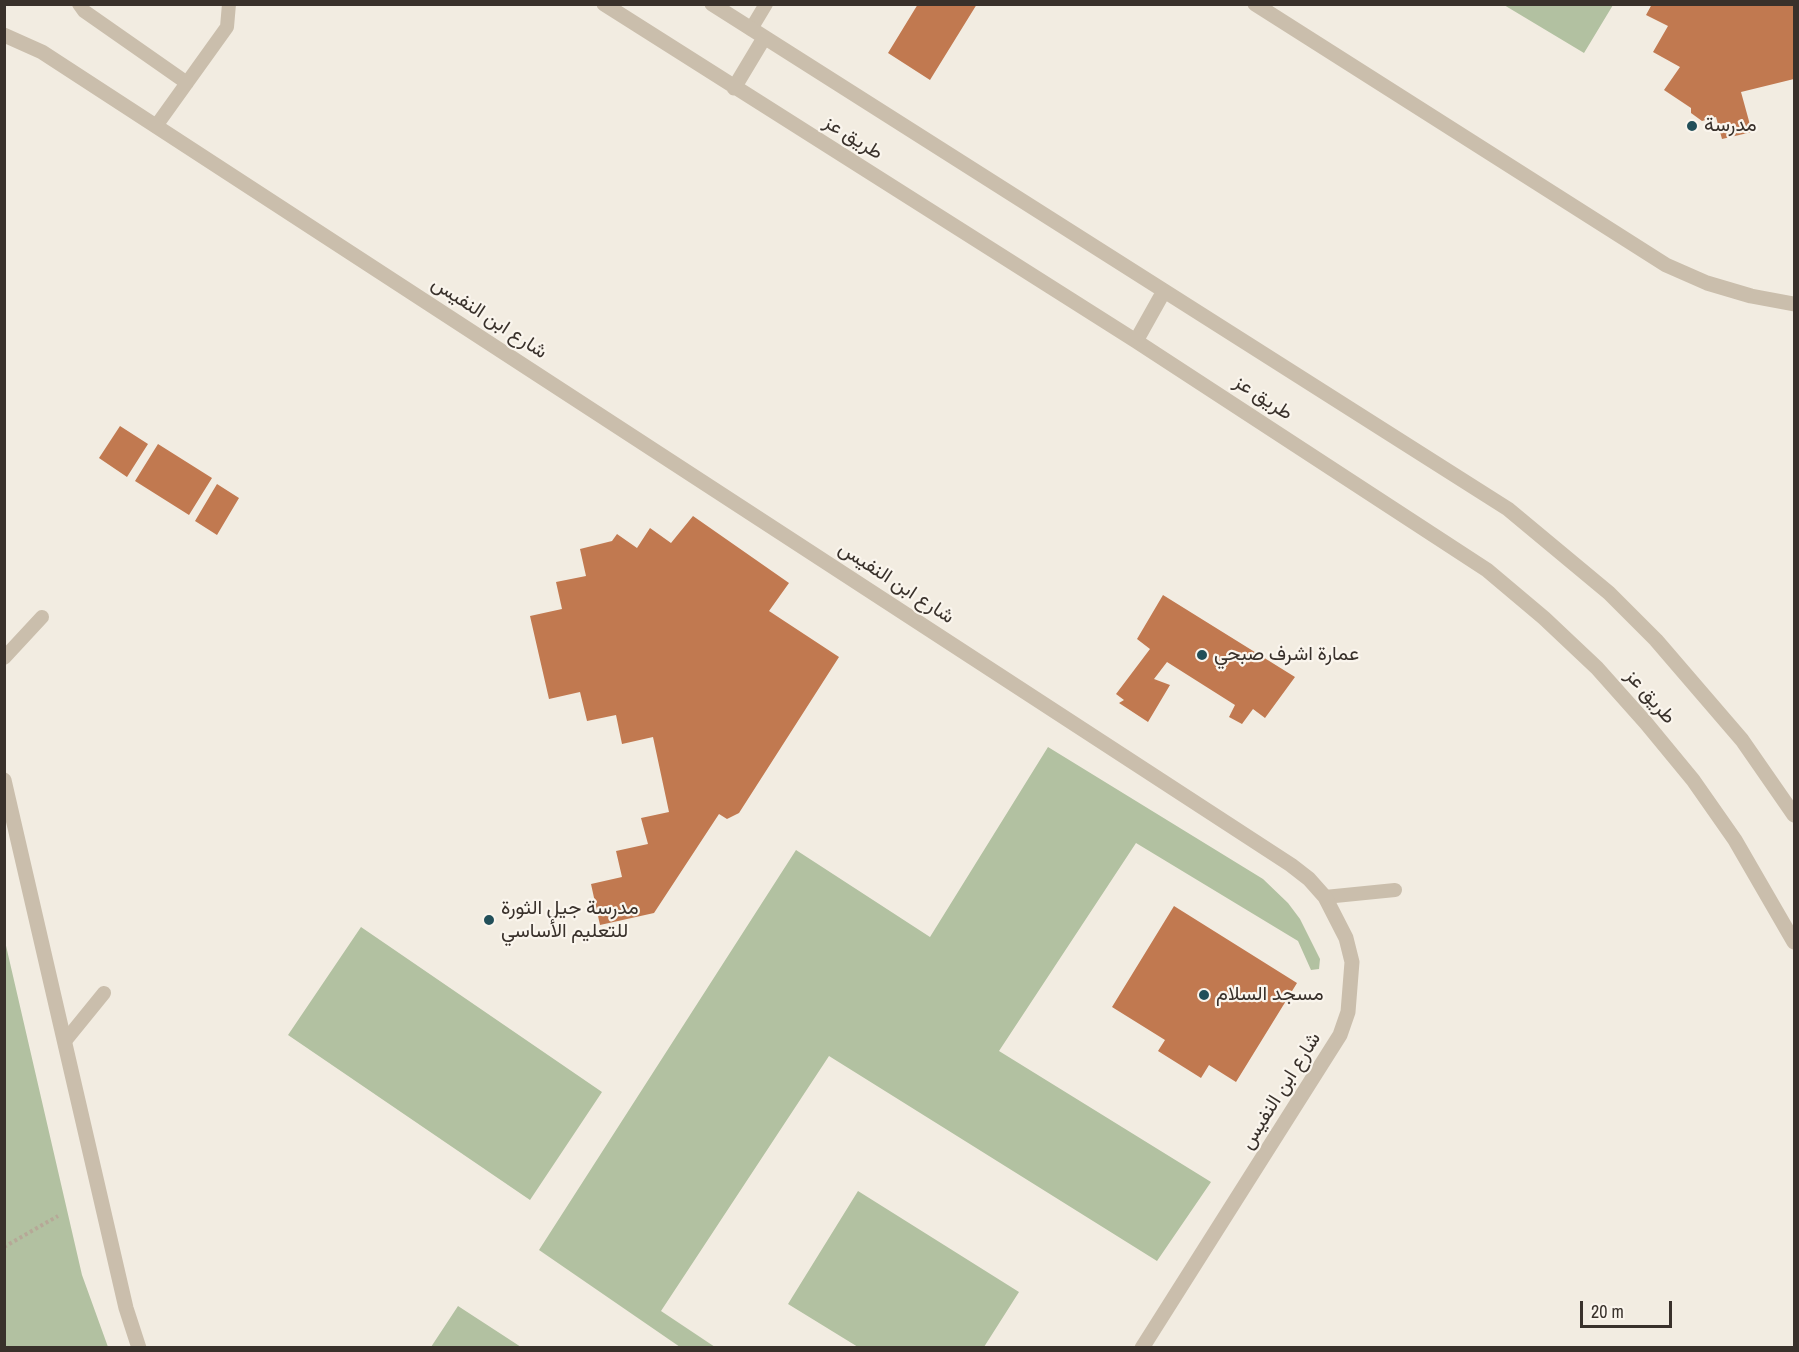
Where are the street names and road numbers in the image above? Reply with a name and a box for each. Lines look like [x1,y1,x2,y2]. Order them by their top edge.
street label: طريق عز [819,111,887,165]
street label: شارع ابن النفيس [427,272,551,364]
street label: طريق عز [1229,370,1297,426]
street label: شارع ابن النفيس [834,537,958,629]
street label: طريق عز [1620,665,1680,729]
street label: شارع ابن النفيس [1235,1028,1327,1154]

